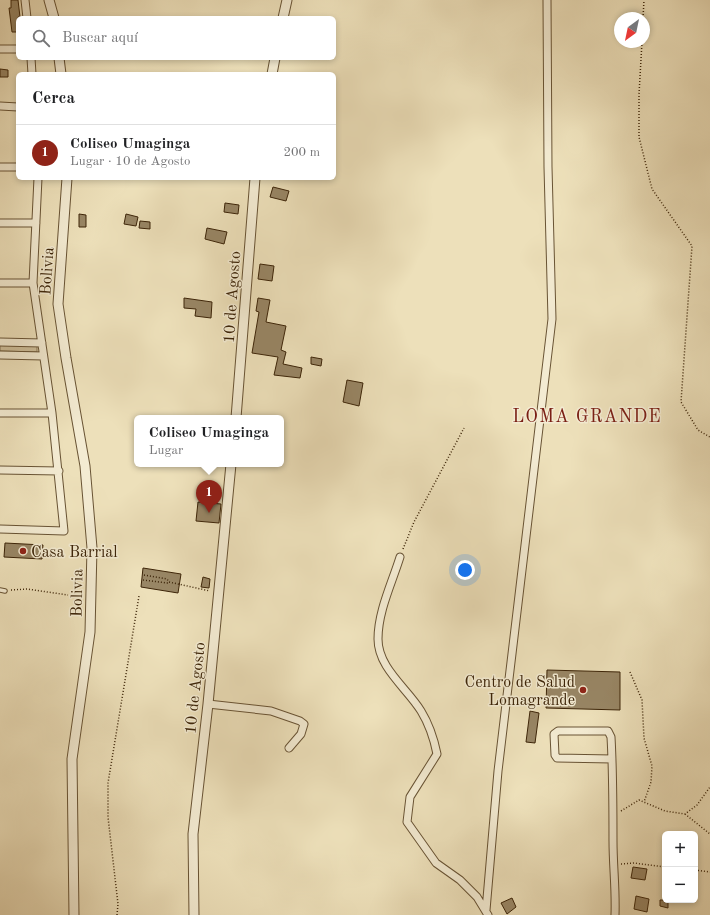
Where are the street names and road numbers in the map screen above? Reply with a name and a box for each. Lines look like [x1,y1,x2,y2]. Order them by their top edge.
street label: Bolivia [38,246,58,296]
street label: 10 de Agosto [222,250,244,344]
street label: Bolivia [70,569,86,617]
street label: 10 de Agosto [183,641,209,735]

